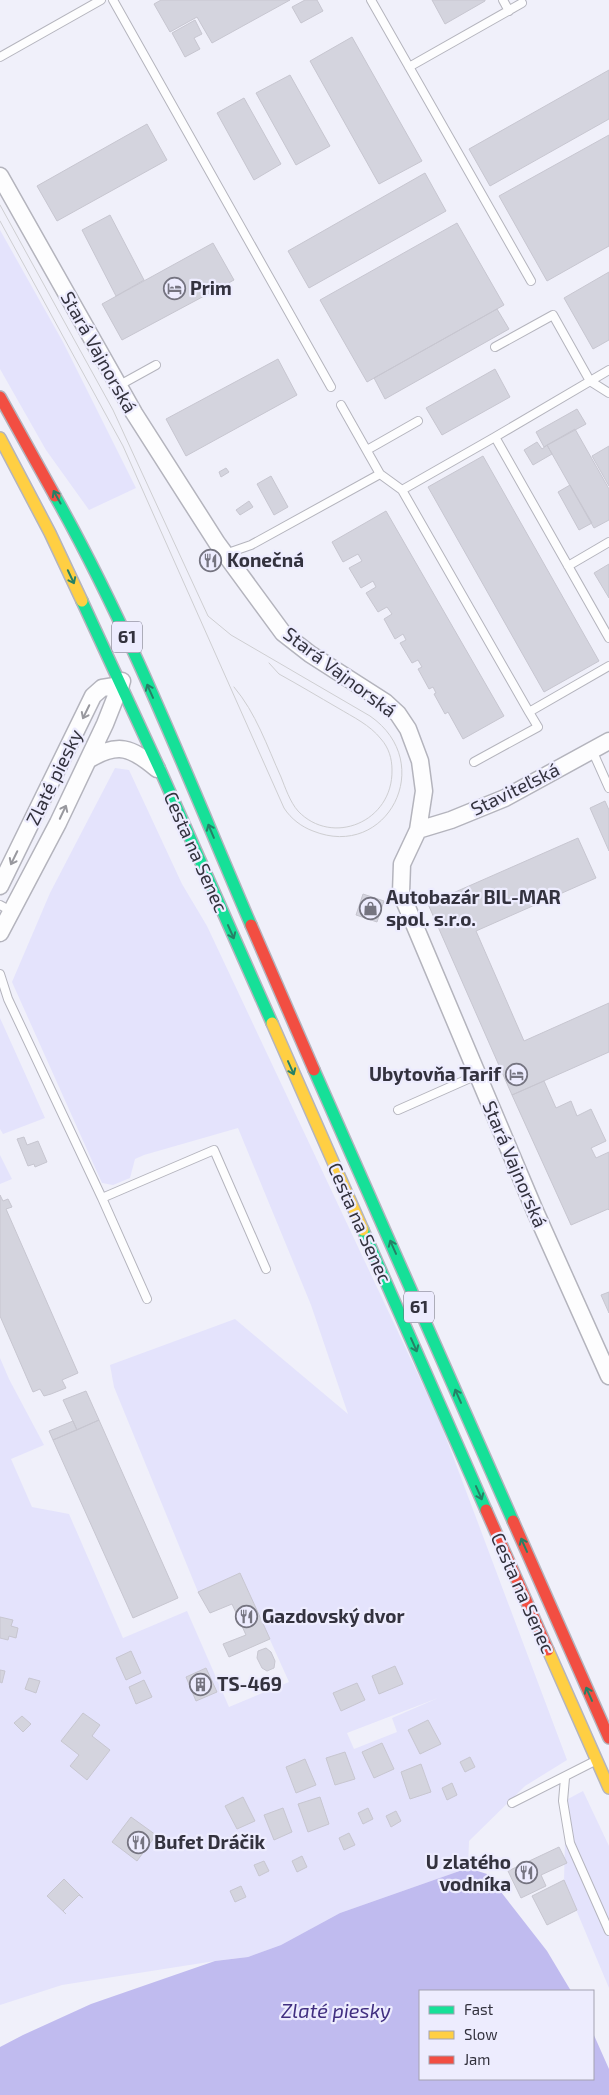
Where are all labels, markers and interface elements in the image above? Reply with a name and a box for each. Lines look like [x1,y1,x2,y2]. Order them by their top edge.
hotel icon: Prim [162,276,186,300]
place label: Prim [190,276,232,299]
street label: Stará Vajnorská [57,287,142,417]
one-way arrow [52,490,61,505]
restaurant icon: Konečná [199,548,223,572]
place label: Konečná [227,548,304,571]
one-way arrow [66,569,76,584]
road number: 61 [112,622,142,652]
street label: Stará Vajnorská [279,622,401,722]
one-way arrow [145,684,155,699]
one-way arrow [80,704,90,719]
street label: Zlaté piesky [20,725,87,828]
street label: Staviteľská [467,757,563,820]
street label: Cesta na Senec [160,788,233,916]
one-way arrow [59,805,68,820]
one-way arrow [205,824,215,839]
one-way arrow [9,850,19,865]
place label: Autobazár BIL-MAR spol. s.r.o. [386,885,561,930]
shop icon: Autobazár BIL-MAR spol. s.r.o. [358,896,382,920]
one-way arrow [227,924,237,939]
one-way arrow [287,1060,297,1075]
place label: Ubytovňa Tarif [369,1062,502,1086]
hotel icon: Ubytovňa Tarif [505,1062,529,1086]
street label: Stará Vajnorská [478,1097,553,1231]
street label: Cesta na Senec [324,1159,397,1287]
one-way arrow [387,1240,397,1255]
road number: 61 [404,1291,434,1322]
one-way arrow [409,1337,419,1352]
one-way arrow [453,1389,463,1404]
one-way arrow [475,1485,485,1500]
street label: Cesta na Senec [487,1529,560,1657]
one-way arrow [518,1538,528,1553]
restaurant icon: Gazdovský dvor [234,1604,258,1628]
place label: Gazdovský dvor [262,1604,405,1628]
building icon: TS-469 [189,1672,213,1696]
place label: TS-469 [217,1672,282,1695]
one-way arrow [584,1687,594,1702]
restaurant icon: Bufet Dráčik [126,1830,150,1854]
place label: Bufet Dráčik [154,1830,265,1853]
place label: U zlatého vodníka [426,1850,511,1895]
restaurant icon: U zlatého vodníka [515,1861,539,1885]
legend [419,1990,594,2080]
water label: Zlaté piesky [281,1998,391,2023]
text: Fast [464,2000,494,2018]
text: Slow [464,2025,498,2043]
text: Jam [464,2050,490,2068]

